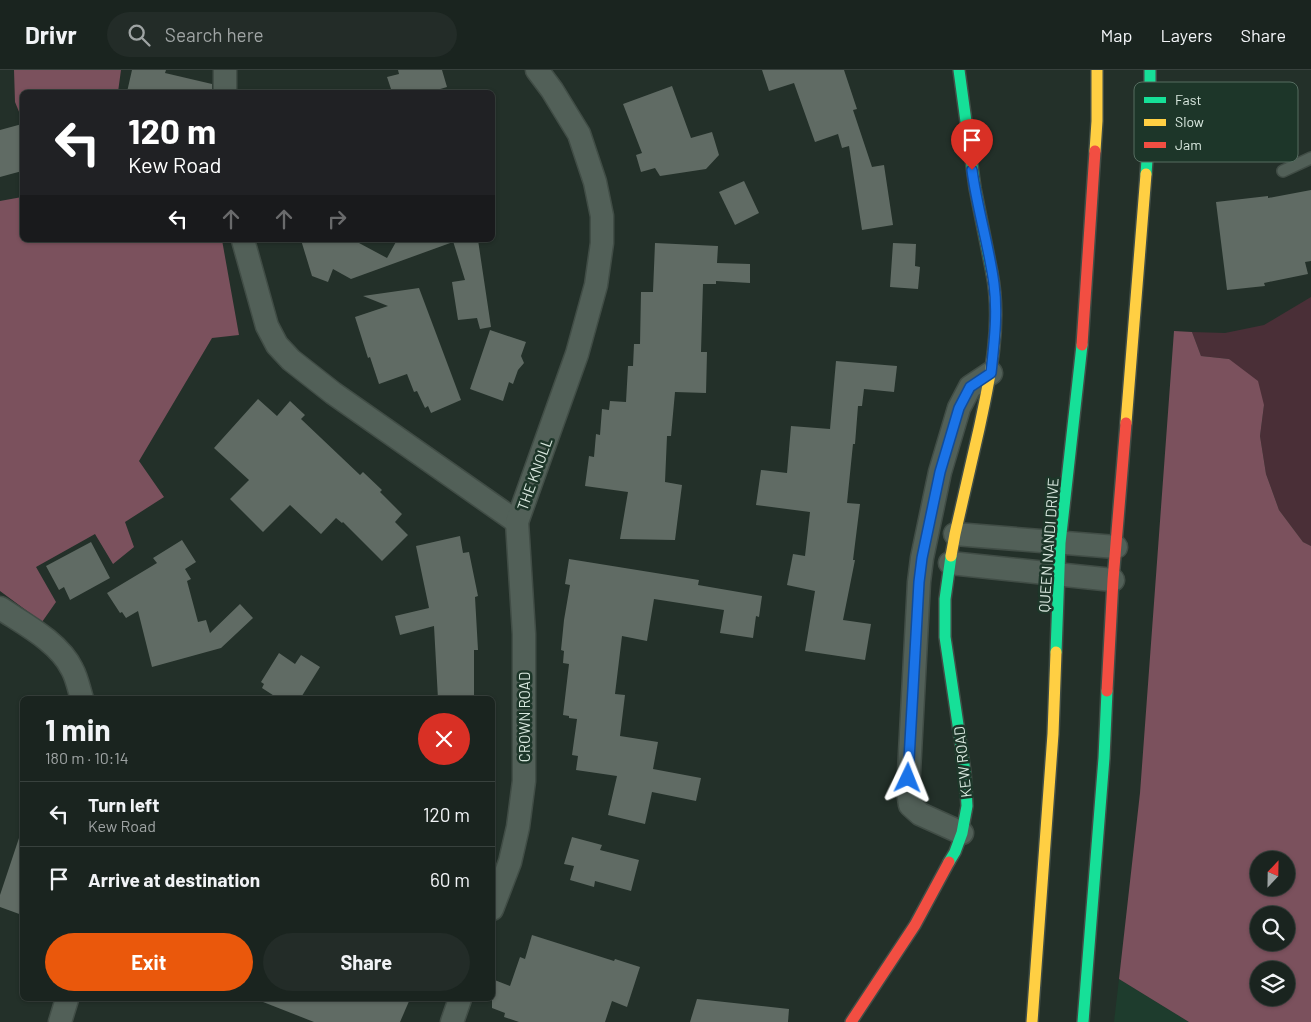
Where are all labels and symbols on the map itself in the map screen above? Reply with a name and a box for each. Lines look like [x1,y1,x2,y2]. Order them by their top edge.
legend [1134,82,1298,162]
text: Fast [1175,91,1201,108]
text: Slow [1175,113,1204,130]
pin [951,119,993,170]
text: Jam [1175,136,1202,153]
street label: THE KNOLL [513,435,555,513]
street label: QUEEN NANDI DRIVE [1034,477,1062,613]
street label: CROWN ROAD [515,672,533,762]
street label: KEW ROAD [949,726,975,798]
position arrow [881,751,933,803]
north arrow [1250,851,1295,896]

